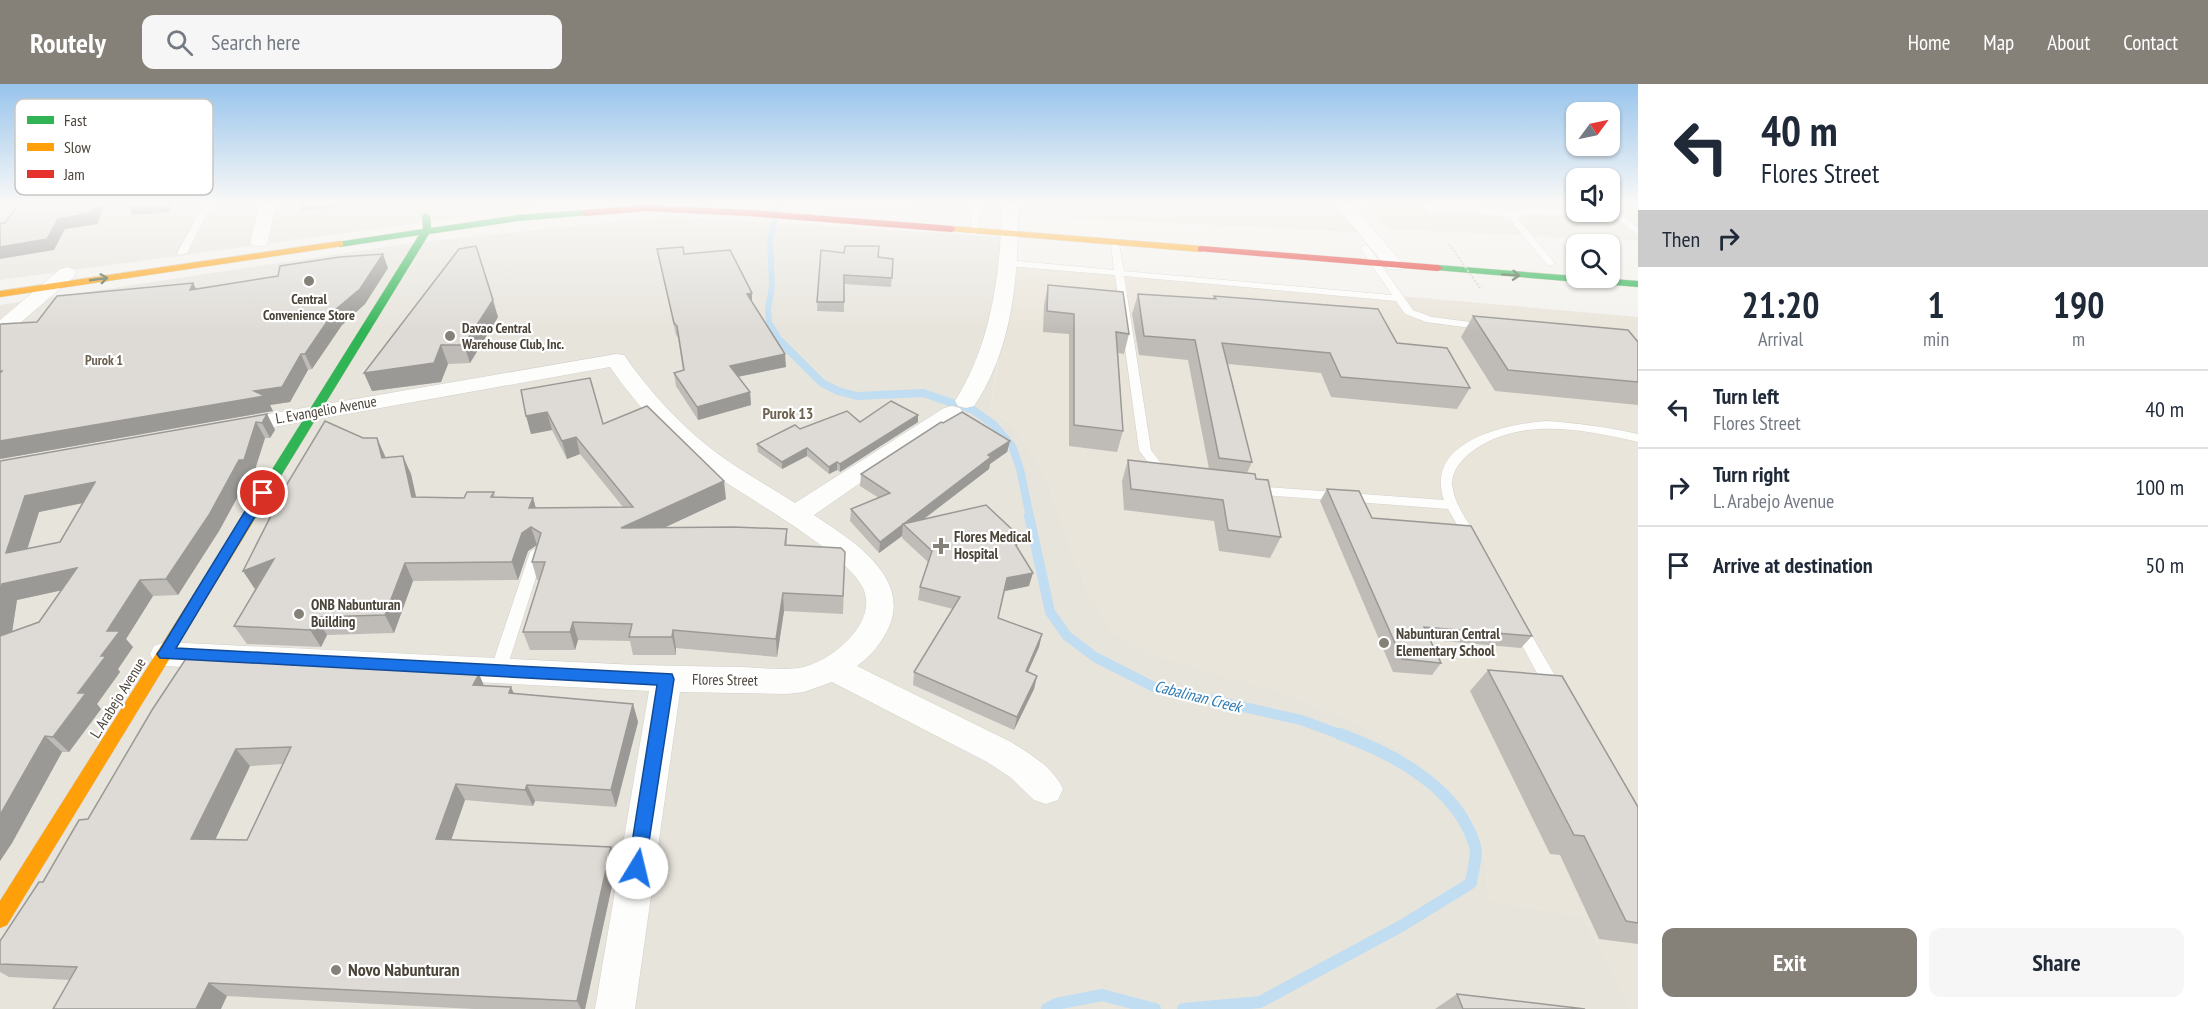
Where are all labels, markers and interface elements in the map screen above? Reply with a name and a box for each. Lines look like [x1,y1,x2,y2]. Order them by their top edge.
search box [142,15,562,69]
text: Routely [30,24,106,61]
icon: search [163,26,196,59]
text: Search here [211,28,300,56]
text: Home [1908,29,1950,56]
text: Map [1983,29,2014,56]
text: About [2047,29,2090,56]
text: Contact [2123,29,2178,56]
legend [15,99,213,195]
north arrow [1566,102,1620,156]
map controls [1566,102,1620,288]
text: 40 m [1761,103,1838,158]
icon: left [1662,108,1740,186]
text: Fast [64,110,87,130]
text: Slow [64,137,91,157]
text: Flores Street [1761,156,1879,190]
text: Jam [63,164,85,184]
button: sound [1566,168,1620,222]
icon: right [1712,222,1745,255]
text: Then [1662,225,1700,253]
button: search [1566,234,1620,288]
one-way arrow [1501,269,1521,280]
one-way arrow [89,274,109,285]
marker: Central Convenience Store [302,274,316,288]
text: 21:20 [1742,281,1819,328]
text: 1 [1927,281,1945,328]
text: 190 [2053,281,2104,328]
place label: Central Convenience Store [263,290,355,324]
place label: Davao Central Warehouse Club, Inc. [461,319,564,353]
text: Arrival [1758,326,1803,352]
text: min [1923,326,1949,352]
text: m [2072,326,2085,352]
marker: Davao Central Warehouse Club, Inc. [443,329,457,343]
district label: Purok 1 [85,351,123,369]
text: Turn left [1713,382,1779,410]
street label: L. Evangelio Avenue [274,391,378,428]
icon: left [1662,393,1695,426]
text: 40 m [2145,395,2184,423]
district label: Purok 13 [763,403,813,423]
text: Flores Street [1713,410,1801,436]
text: Turn right [1713,460,1790,488]
pin [237,467,288,518]
icon: right [1662,471,1695,504]
text: 100 m [2135,473,2184,501]
icon: arrive [246,476,279,509]
text: L. Arabejo Avenue [1713,488,1834,514]
place label: Flores Medical Hospital [954,527,1032,563]
marker: Flores Medical Hospital [932,537,950,555]
icon: arrive [1662,549,1695,582]
text: Arrive at destination [1713,551,1873,579]
text: 50 m [2145,551,2184,579]
place label: ONB Nabunturan Building [311,595,401,631]
marker: ONB Nabunturan Building [292,607,306,621]
place label: Nabunturan Central Elementary School [1396,624,1500,660]
marker: Nabunturan Central Elementary School [1377,636,1391,650]
street label: L. Arabejo Avenue [85,654,150,741]
street label: Flores Street [692,669,758,690]
water label: Cabalinan Creek [1153,676,1245,717]
position arrow [605,836,669,900]
button: Exit [1662,928,1917,997]
button: Share [1929,928,2184,997]
place label: Novo Nabunturan [348,958,460,981]
marker: Novo Nabunturan [329,963,343,977]

